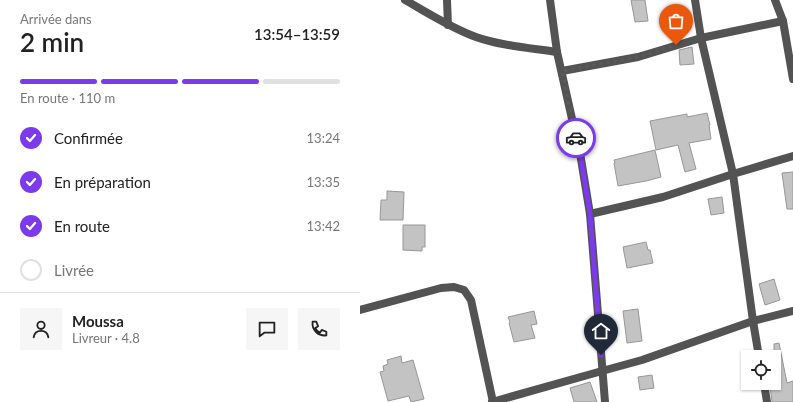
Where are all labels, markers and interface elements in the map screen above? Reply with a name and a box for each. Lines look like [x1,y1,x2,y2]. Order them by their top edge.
pin [659,4,693,45]
icon: bag [665,10,687,32]
text: Arrivée dans [20,11,92,27]
text: 13:54–13:59 [254,25,340,43]
text: 2 min [20,26,84,58]
text: En route · 110 m [20,90,115,106]
courier [556,118,596,158]
icon: check [20,127,42,149]
icon: car [565,127,587,149]
text: Confirmée [54,129,123,147]
text: 13:24 [307,130,340,146]
icon: check [20,171,42,193]
text: En préparation [54,173,151,191]
text: 13:35 [307,174,340,190]
icon: check [20,215,42,237]
text: En route [54,217,110,235]
text: 13:42 [307,218,340,234]
text: Livrée [54,261,94,279]
button: person [20,308,62,350]
button: chat [246,308,288,350]
button: phone [298,308,340,350]
text: Moussa [72,312,124,330]
pin [584,314,618,355]
icon: home [590,320,612,342]
text: Livreur · 4.8 [72,330,140,346]
map controls [741,350,781,390]
button: locate [741,350,781,390]

